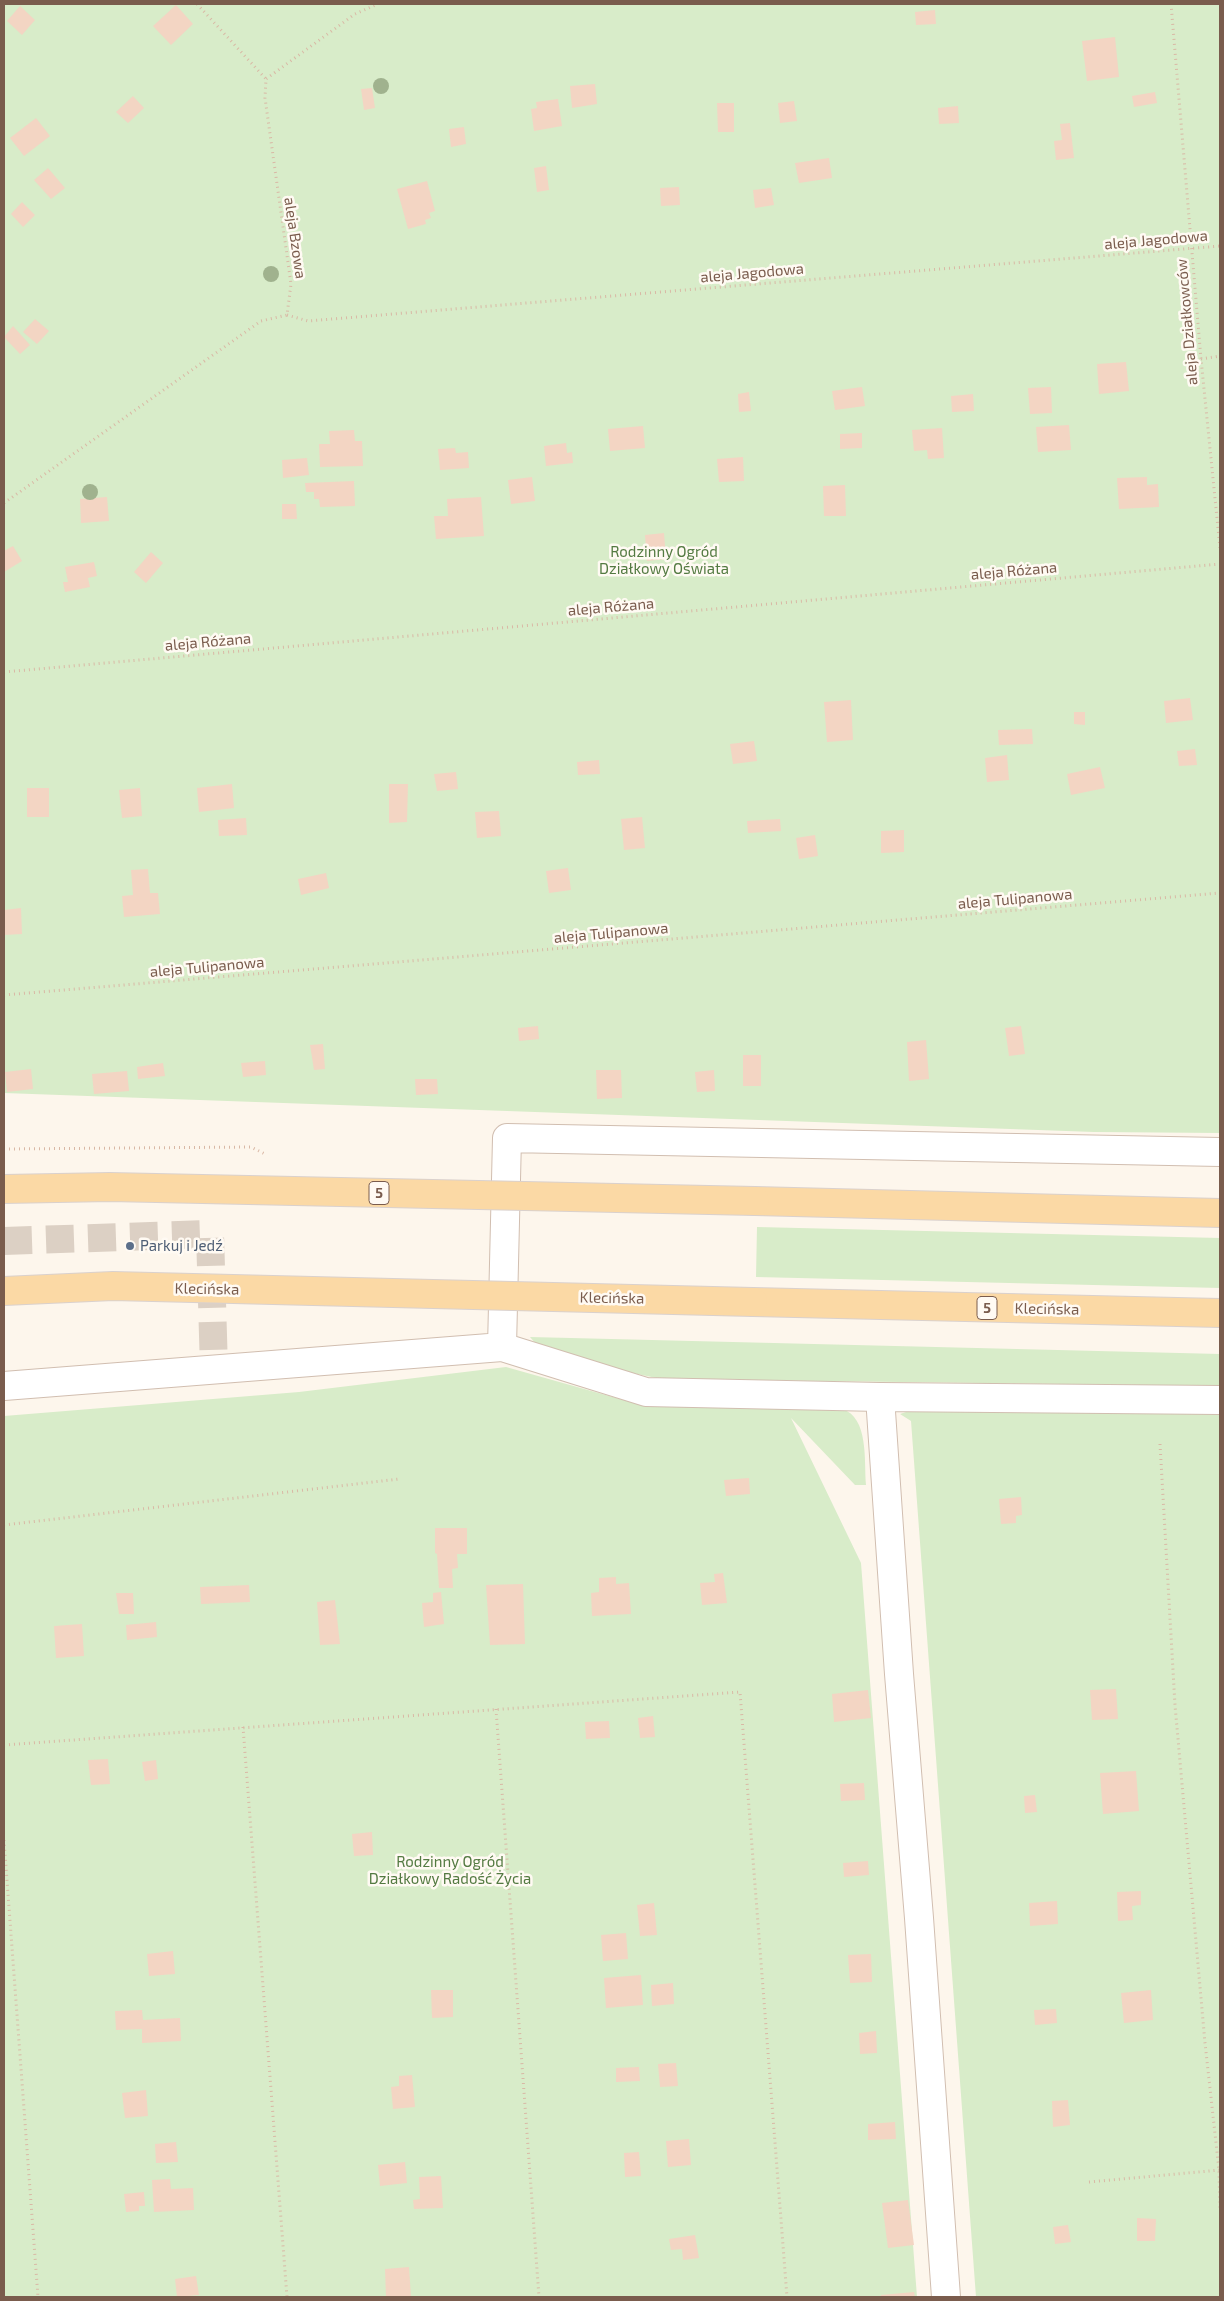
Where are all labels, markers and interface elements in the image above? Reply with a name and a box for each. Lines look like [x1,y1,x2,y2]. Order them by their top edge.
street label: aleja Bzowa [280,196,310,280]
street label: aleja Jagodowa [1103,227,1209,253]
street label: aleja Działkowców [1173,258,1201,386]
street label: aleja Jagodowa [699,260,805,286]
park label: Rodzinny Ogród Działkowy Oświata [599,543,729,578]
street label: aleja Różana [970,558,1058,584]
street label: aleja Różana [567,594,655,620]
street label: aleja Różana [164,629,252,655]
street label: aleja Tulipanowa [957,885,1073,913]
street label: aleja Tulipanowa [553,919,669,947]
street label: aleja Tulipanowa [149,953,265,981]
road number: 5 [369,1182,389,1204]
place label: Parkuj i Jedź [140,1237,223,1255]
marker: Parkuj i Jedź [124,1240,136,1252]
street label: Klecińska [175,1279,239,1299]
street label: Klecińska [580,1288,644,1308]
road number: 5 [977,1296,997,1320]
street label: Klecińska [1015,1299,1079,1319]
park label: Rodzinny Ogród Działkowy Radość Życia [369,1853,531,1888]

